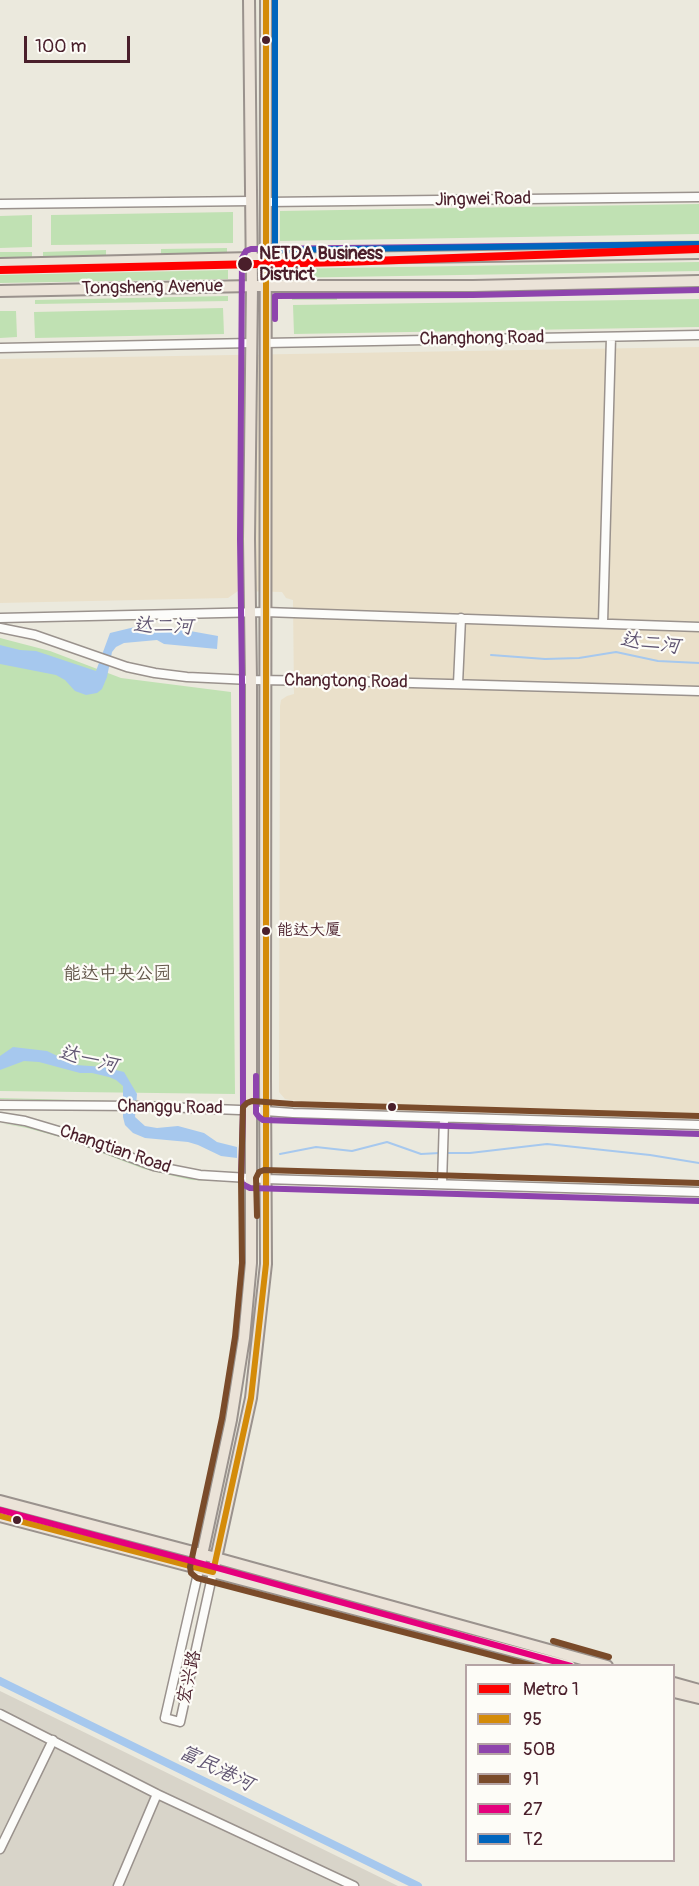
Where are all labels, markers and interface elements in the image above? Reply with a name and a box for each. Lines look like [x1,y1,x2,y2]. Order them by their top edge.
scale bar [27,24,134,62]
unlabelled marker [260,34,272,46]
text: 100 m [35,35,87,58]
street label: Jingwei Road [435,188,531,212]
place label: NETDA Business District [259,243,383,286]
marker: NETDA Business District [236,255,254,273]
street label: Tongsheng Avenue [81,276,223,300]
street label: Changhong Road [419,327,545,351]
water label: 达二河 [133,614,193,640]
water label: 达二河 [619,628,681,660]
street label: Changtong Road [284,670,408,694]
place label: 能达大厦 [277,921,341,941]
marker: 能达大厦 [260,925,272,937]
park label: 能达中央公园 [63,963,171,985]
water label: 达一河 [56,1041,120,1079]
street label: Changgu Road [117,1096,223,1120]
unlabelled marker [386,1101,398,1113]
street label: Changtian Road [57,1121,173,1179]
unlabelled marker [11,1514,23,1526]
street label: 宏兴路 [174,1648,206,1706]
legend [465,1664,675,1862]
text: Metro 1 [523,1678,579,1701]
text: 95 [523,1708,542,1731]
text: 50B [523,1738,555,1761]
water label: 富民港河 [175,1741,257,1797]
text: 91 [523,1768,539,1791]
text: 27 [523,1798,543,1821]
text: T2 [523,1828,543,1851]

